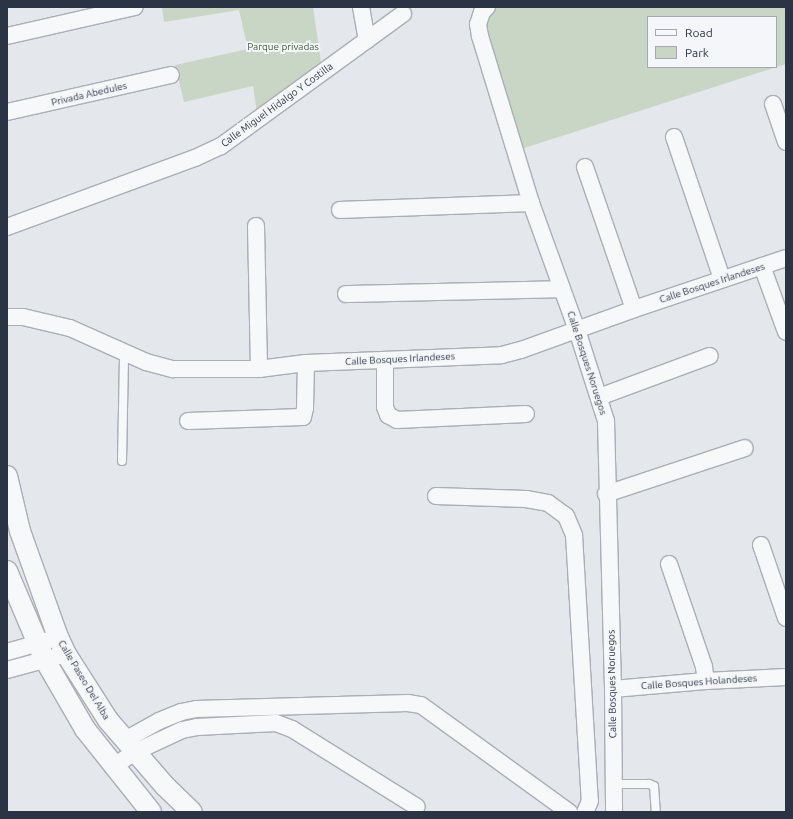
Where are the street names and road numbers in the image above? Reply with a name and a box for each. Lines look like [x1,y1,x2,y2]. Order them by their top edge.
street label: Calle Miguel Hidalgo Y Costilla [219,60,335,150]
street label: Privada Abedules [50,79,128,109]
street label: Calle Bosques Irlandeses [658,260,766,306]
street label: Calle Bosques Noruegos [565,310,609,416]
street label: Calle Bosques Irlandeses [345,350,455,368]
street label: Calle Bosques Noruegos [605,630,619,738]
street label: Calle Paseo Del Alba [55,638,113,722]
street label: Calle Bosques Holandeses [640,672,758,692]

